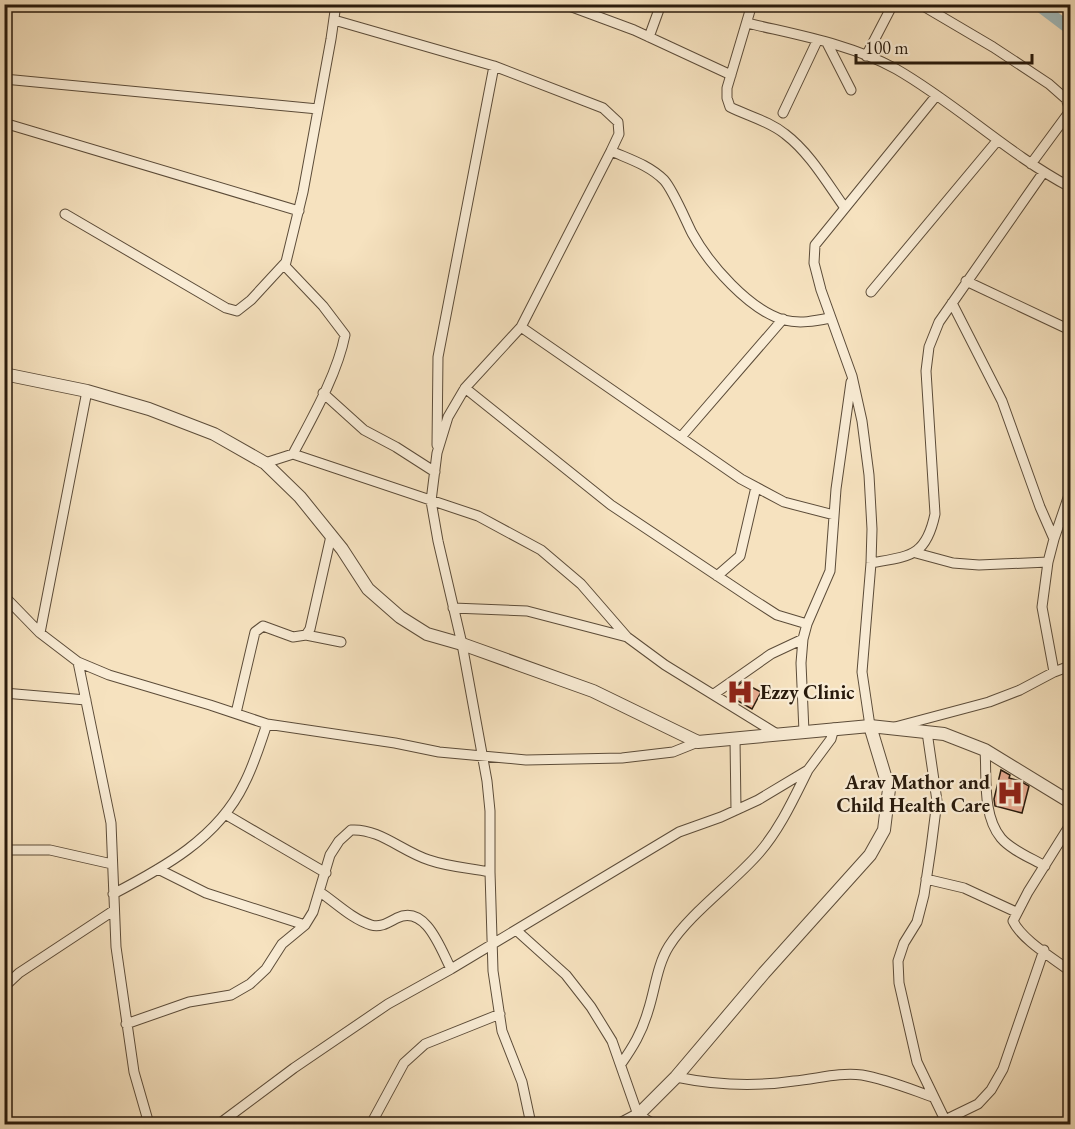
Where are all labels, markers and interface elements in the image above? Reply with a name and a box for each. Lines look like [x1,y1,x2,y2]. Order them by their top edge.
scale bar [856,27,1032,65]
text: 100 m [865,36,909,59]
hospital icon: Ezzy Clinic [725,677,755,707]
place label: Ezzy Clinic [760,679,855,705]
place label: Arav Mathor and Child Health Care [837,769,990,818]
hospital icon: Arav Mathor and Child Health Care [995,778,1025,808]

